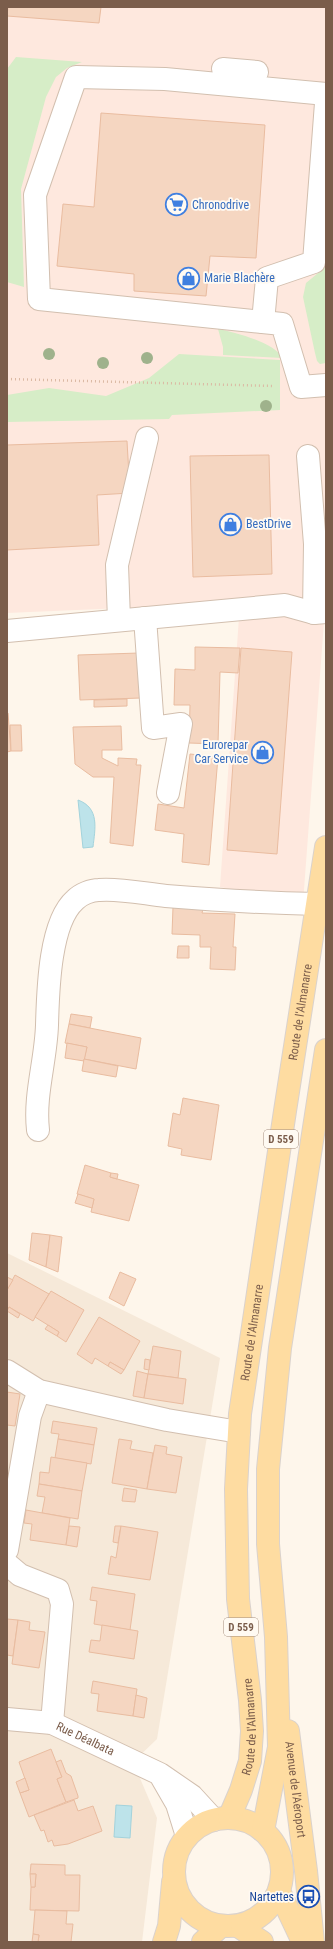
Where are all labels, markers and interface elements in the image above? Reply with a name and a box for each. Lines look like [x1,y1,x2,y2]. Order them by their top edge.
supermarket icon: Chronodrive [164,192,190,218]
place label: Chronodrive [192,198,249,212]
shop icon: Marie Blachère [175,265,201,291]
place label: Marie Blachère [204,271,275,285]
shop icon: BestDrive [217,511,243,537]
place label: BestDrive [246,517,292,531]
place label: Eurorepar Car Service [194,738,248,766]
shop icon: Eurorepar Car Service [250,739,276,765]
street label: Route de l'Almanarre [286,963,315,1062]
road number: D 559 [264,1130,298,1148]
street label: Route de l'Almanarre [238,1283,266,1382]
road number: D 559 [224,1618,258,1636]
street label: Route de l'Almanarre [239,1677,259,1777]
street label: Rue Déalbata [54,1719,117,1759]
street label: Avenue de l'Aéroport [282,1740,309,1839]
bus stop icon: Nartettes [296,1884,322,1910]
place label: Nartettes [249,1890,294,1904]

